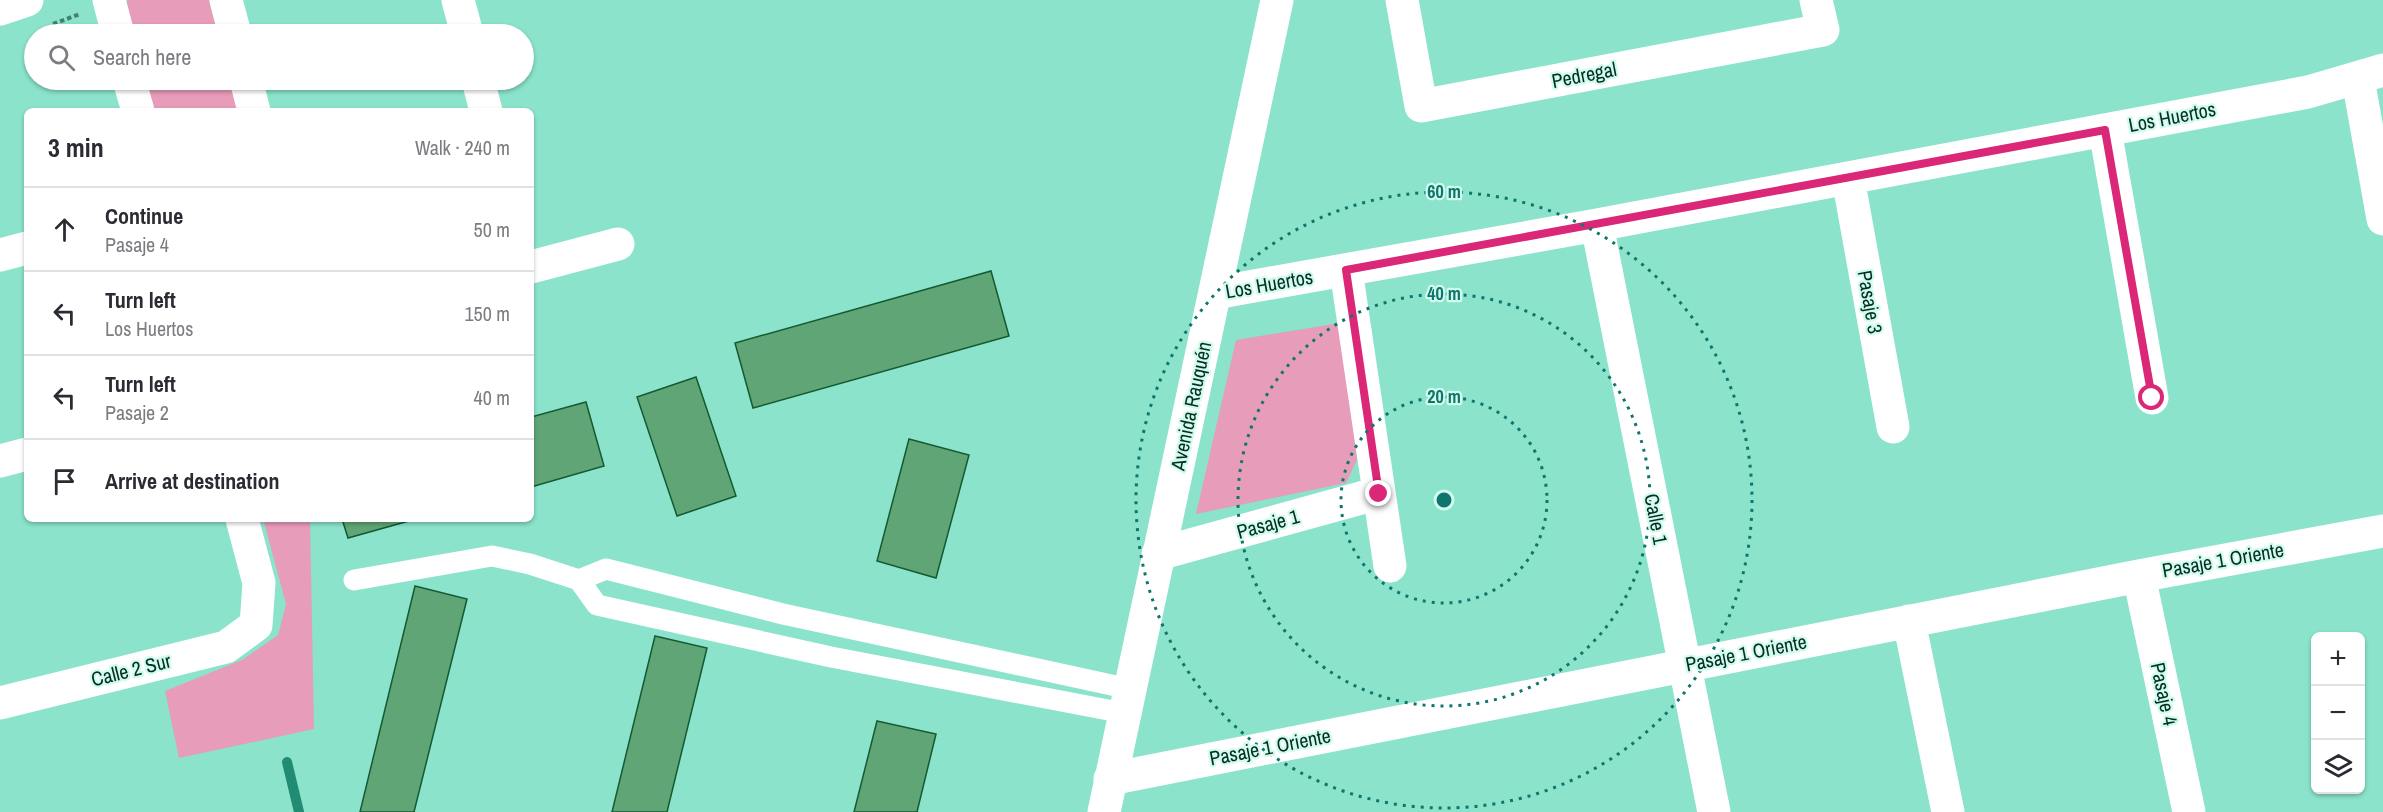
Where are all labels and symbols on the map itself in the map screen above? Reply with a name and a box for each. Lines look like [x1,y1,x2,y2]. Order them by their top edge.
street label: Pedregal [1549,55,1619,94]
street label: Los Huertos [2126,95,2218,138]
text: 60 m [1427,179,1461,204]
street label: Los Huertos [1223,263,1315,304]
street label: Pasaje 3 [1852,268,1889,336]
text: 40 m [1427,281,1461,306]
street label: Avenida Rauquén [1163,339,1217,474]
text: 20 m [1427,384,1461,409]
route start [2138,384,2164,410]
route end [1365,480,1391,506]
centre of rings [1434,490,1454,510]
street label: Calle 1 [1638,491,1675,547]
street label: Pasaje 1 [1234,502,1302,545]
street label: Pasaje 1 Oriente [2160,536,2286,583]
street label: Pasaje 1 Oriente [1683,628,1809,678]
street label: Calle 2 Sur [88,646,174,692]
street label: Pasaje 4 [2145,660,2184,728]
street label: Pasaje 1 Oriente [1207,722,1333,772]

